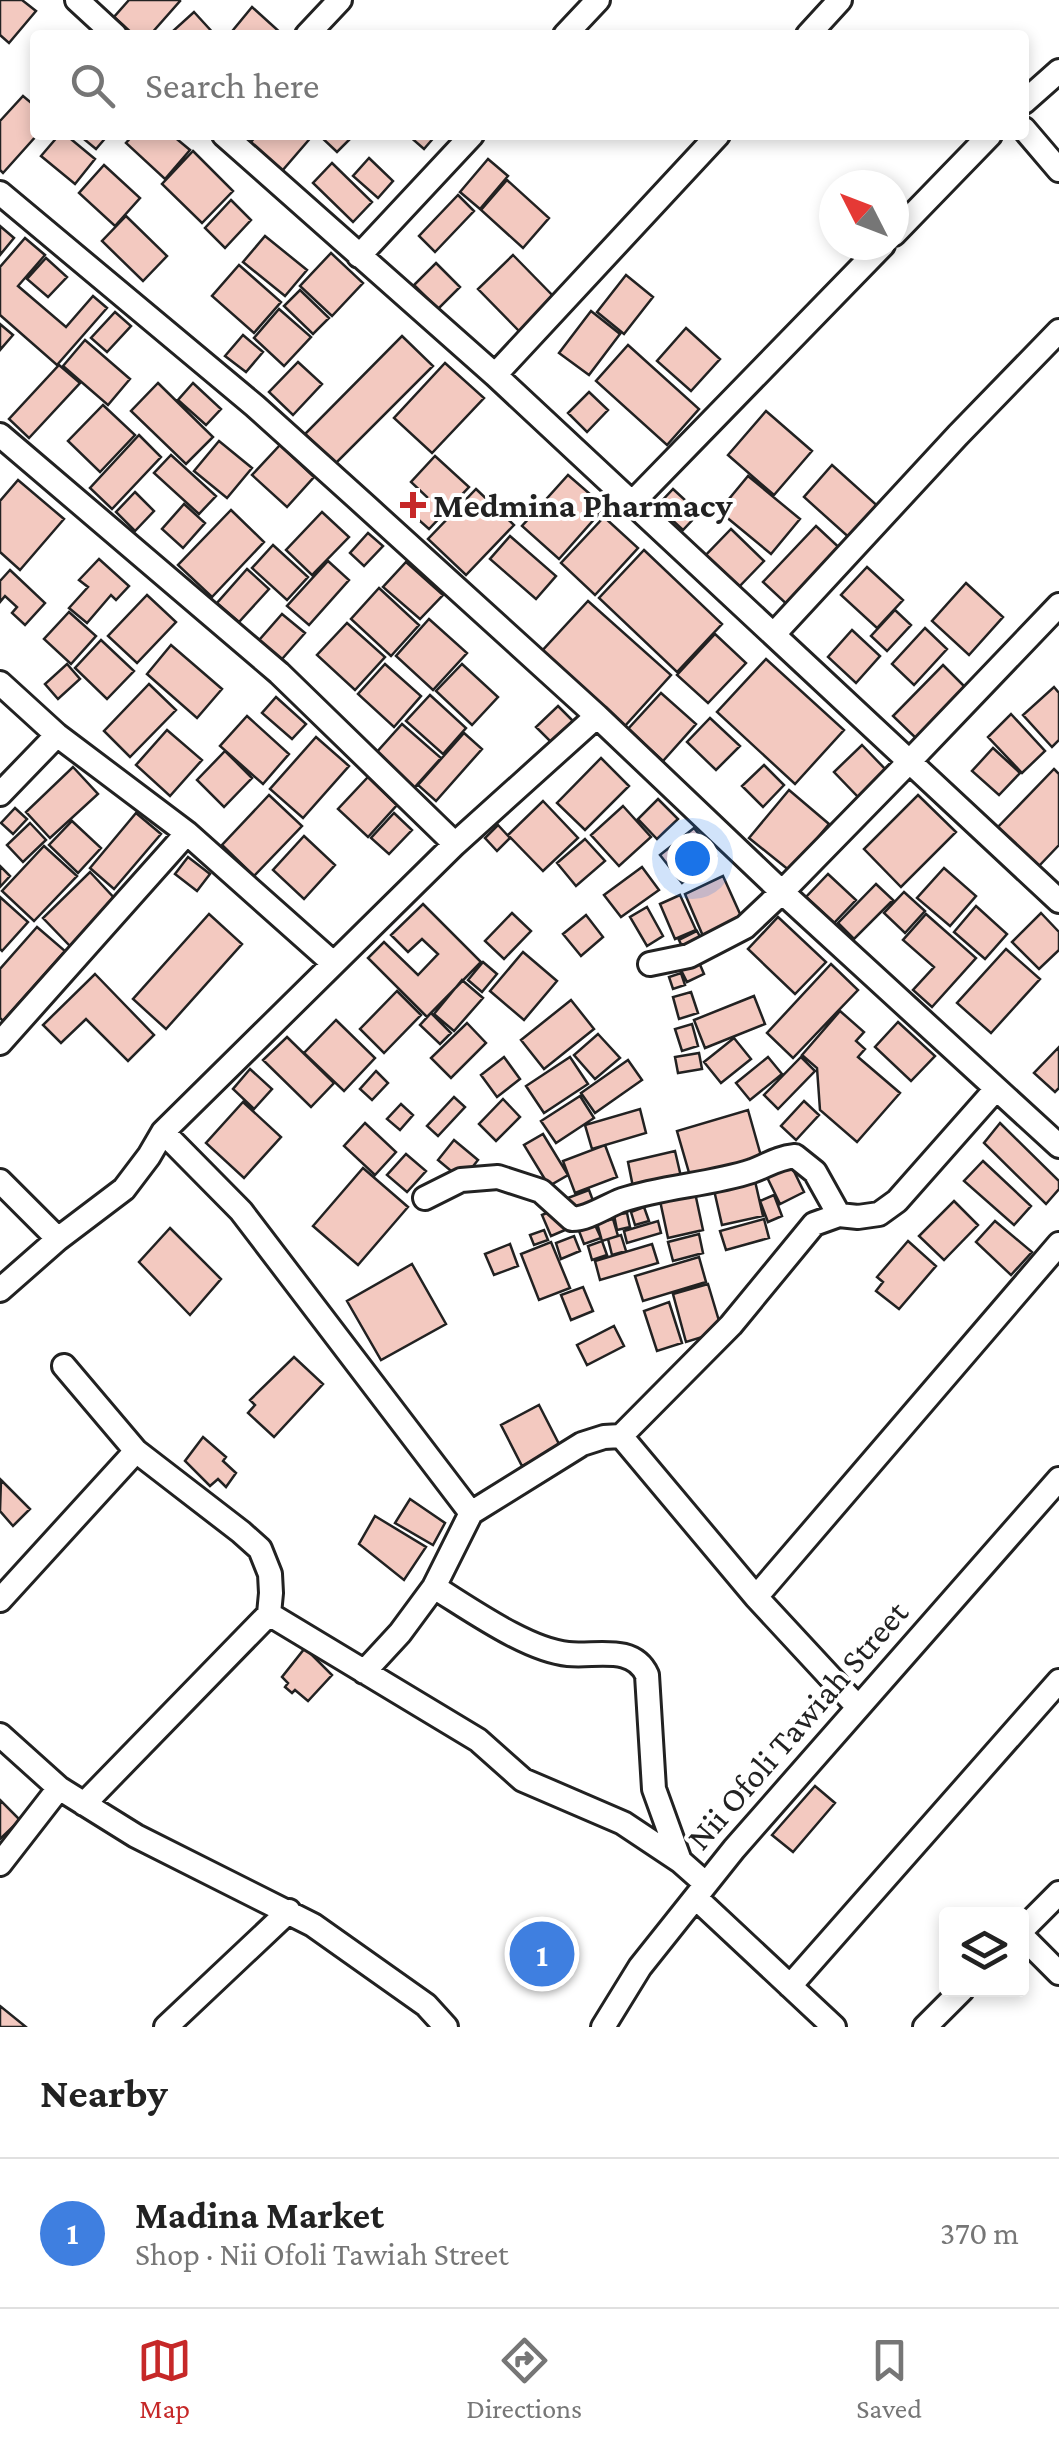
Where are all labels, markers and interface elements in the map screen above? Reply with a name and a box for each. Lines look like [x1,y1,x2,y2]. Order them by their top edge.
search box [30,30,1029,140]
icon: search [65,58,120,113]
text: Search here [145,64,319,106]
north arrow [819,170,909,260]
place label: Medmina Pharmacy [433,486,733,525]
marker: Medmina Pharmacy [402,494,424,516]
your location [667,833,718,884]
street label: Nii Ofoli Tawiah Street [679,1593,916,1857]
map controls [939,1907,1029,1997]
button: layers [939,1907,1029,1997]
pin: 1 [510,1916,574,1992]
text: Nearby [40,2069,168,2116]
text: Madina Market [135,2194,384,2236]
text: 1 [67,2215,78,2251]
text: 370 m [940,2215,1019,2251]
text: Shop · Nii Ofoli Tawiah Street [135,2236,509,2272]
tab: Map [137,2333,192,2424]
tab: Directions [466,2333,582,2424]
tab: Saved [856,2333,922,2424]

